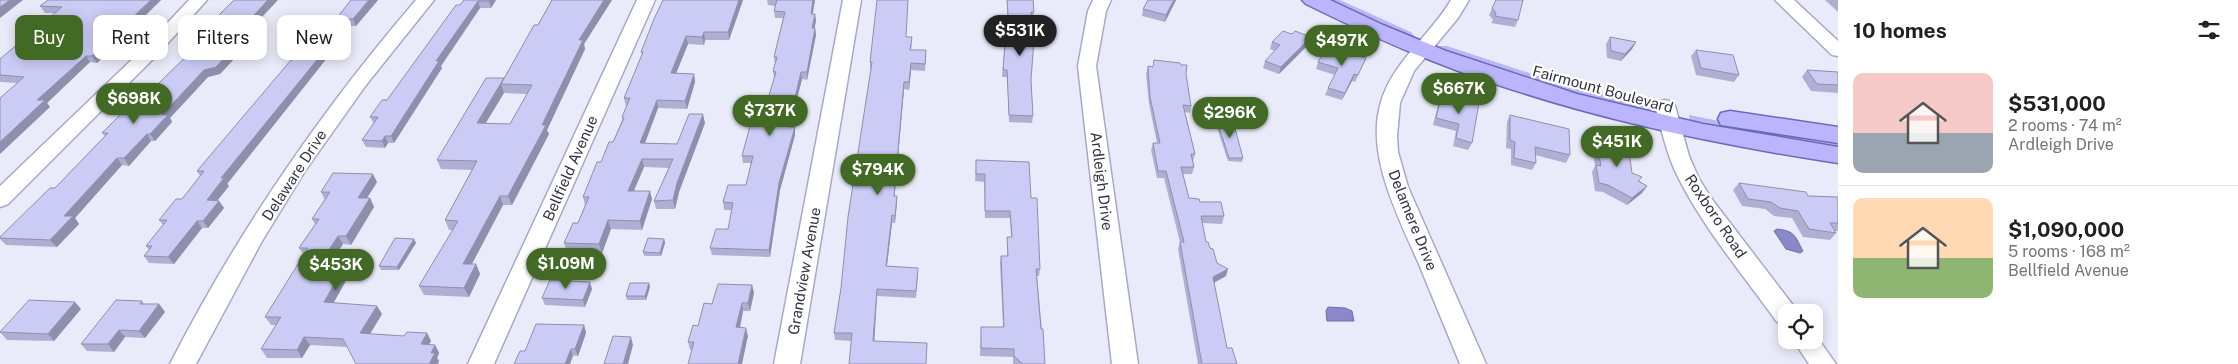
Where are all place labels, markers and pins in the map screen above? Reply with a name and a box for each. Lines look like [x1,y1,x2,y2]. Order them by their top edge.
pin: $531K [985,15,1055,57]
pin: $497K [1307,24,1377,67]
pin: $667K [1424,72,1494,115]
pin: $698K [99,82,169,125]
pin: $737K [735,94,805,137]
pin: $296K [1195,96,1265,139]
pin: $451K [1582,126,1652,168]
pin: $794K [843,154,913,196]
pin: $453K [301,248,371,291]
pin: $1.09M [525,248,607,290]

